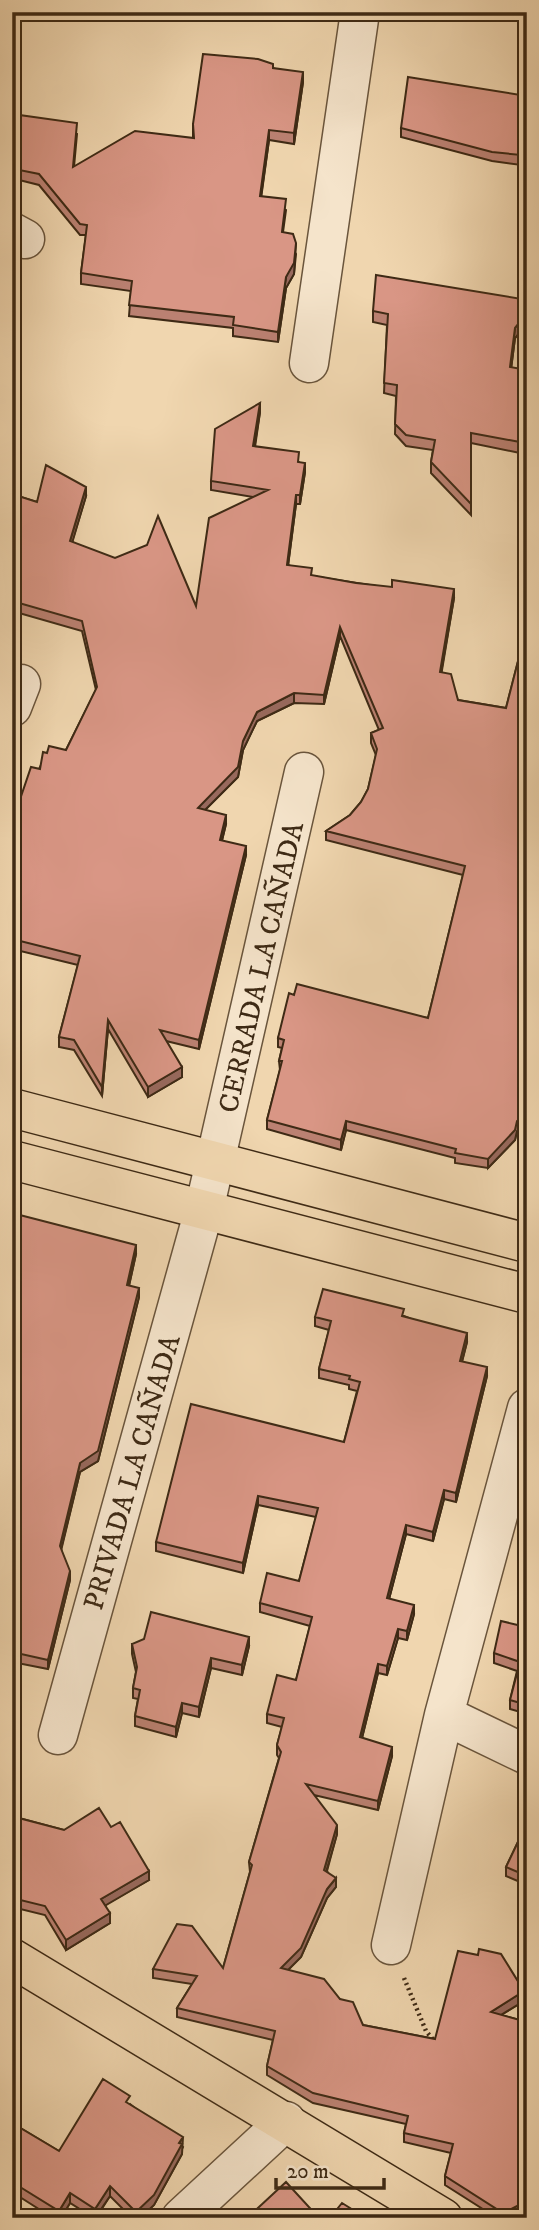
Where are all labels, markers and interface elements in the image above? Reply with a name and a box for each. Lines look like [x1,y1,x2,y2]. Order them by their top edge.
street label: CERRADA LA CAÑADA [210,817,312,1116]
street label: PRIVADA LA CAÑADA [75,1329,189,1614]
scale bar [276,2146,385,2190]
text: 20 m [287,2159,329,2185]

